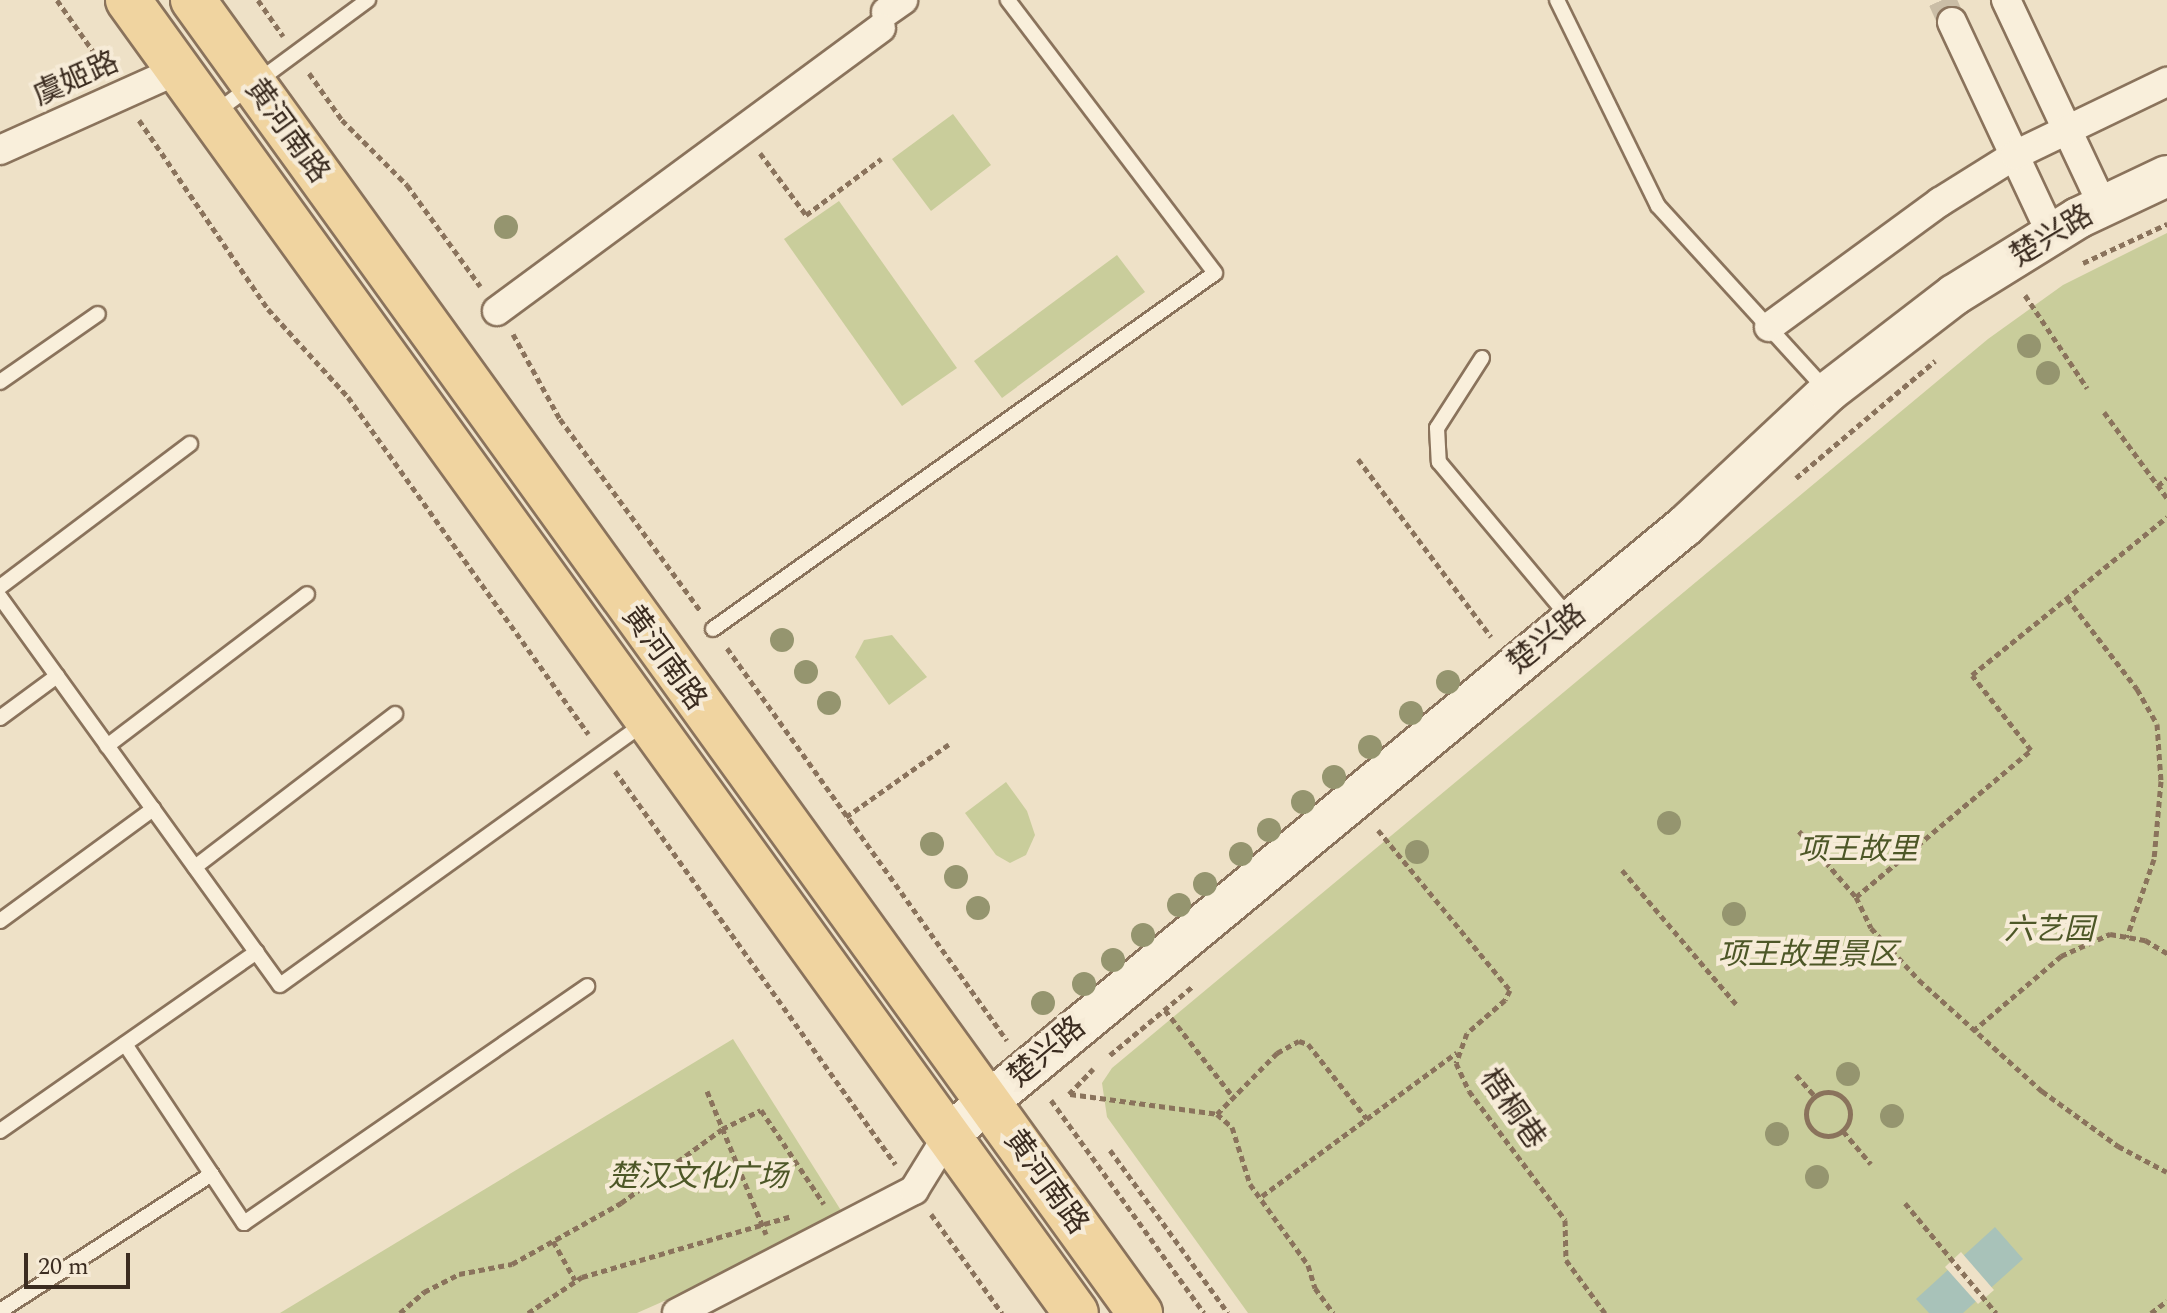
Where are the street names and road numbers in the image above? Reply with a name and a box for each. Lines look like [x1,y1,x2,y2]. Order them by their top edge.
street label: 虞姬路 [28,44,124,114]
street label: 黄河南路 [237,72,337,190]
street label: 楚兴路 [2004,197,2100,275]
street label: 楚兴路 [1501,597,1593,681]
street label: 黄河南路 [614,599,714,717]
street label: 楚兴路 [1001,1009,1093,1095]
street label: 梧桐巷 [1471,1062,1553,1156]
street label: 黄河南路 [996,1123,1096,1241]

